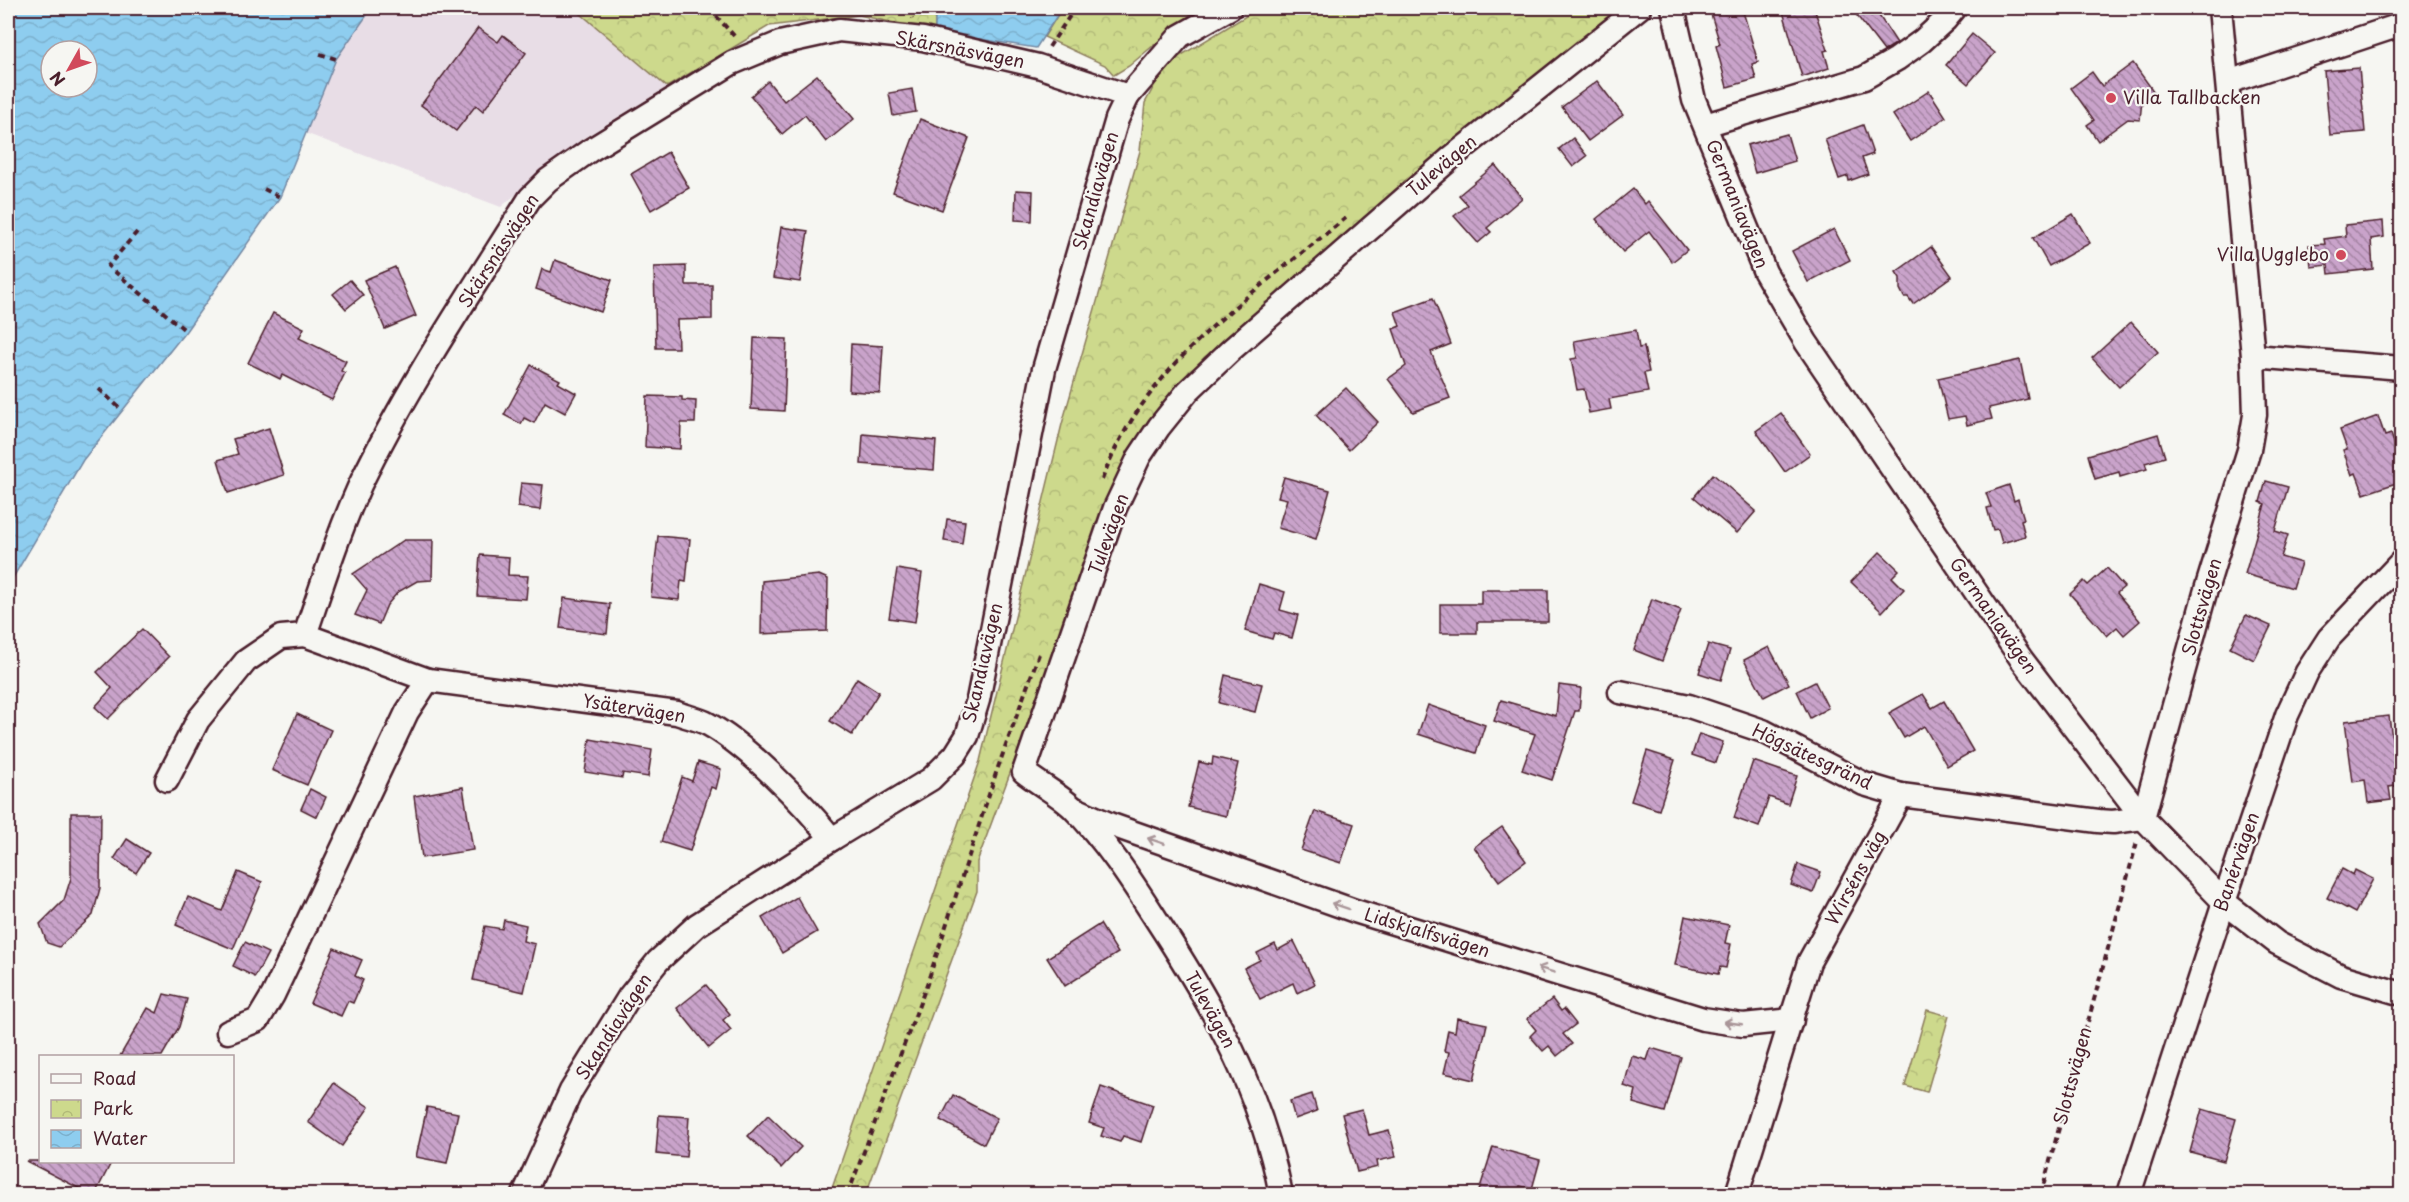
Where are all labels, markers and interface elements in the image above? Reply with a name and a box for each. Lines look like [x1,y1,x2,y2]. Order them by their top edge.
street label: Skärsnäsvägen [893,23,1027,74]
north arrow [39,39,99,99]
text: N [43,67,70,92]
place label: Villa Tallbacken [2123,83,2261,110]
marker: Villa Tallbacken [2104,91,2118,105]
street label: Tulevägen [1400,127,1482,202]
street label: Skandiavägen [1065,128,1124,253]
street label: Germaniavägen [1700,135,1777,272]
street label: Skärsnäsvägen [451,188,545,313]
place label: Villa Ugglebo [2217,240,2329,267]
marker: Villa Ugglebo [2334,248,2348,262]
street label: Tulevägen [1080,489,1135,578]
street label: Germaniavägen [1944,551,2045,679]
street label: Slottsvägen [2174,555,2227,659]
street label: Skandiavägen [955,600,1008,725]
street label: Ysätervägen [581,686,688,729]
street label: Högsätesgränd [1748,716,1877,795]
street label: Banérvägen [2206,808,2265,915]
street label: Wirséns väg [1818,825,1892,929]
one-way arrow [1147,834,1166,845]
one-way arrow [1331,899,1350,910]
street label: Lidskjalfsvägen [1361,900,1494,963]
one-way arrow [1537,964,1556,975]
street label: Tulevägen [1179,966,1244,1053]
street label: Skandiavägen [568,968,657,1085]
one-way arrow [1724,1018,1744,1029]
street label: Slottsvägen [2046,1024,2098,1128]
legend [39,1055,234,1163]
text: Road [93,1064,137,1091]
text: Park [93,1094,133,1121]
text: Water [93,1124,148,1151]

